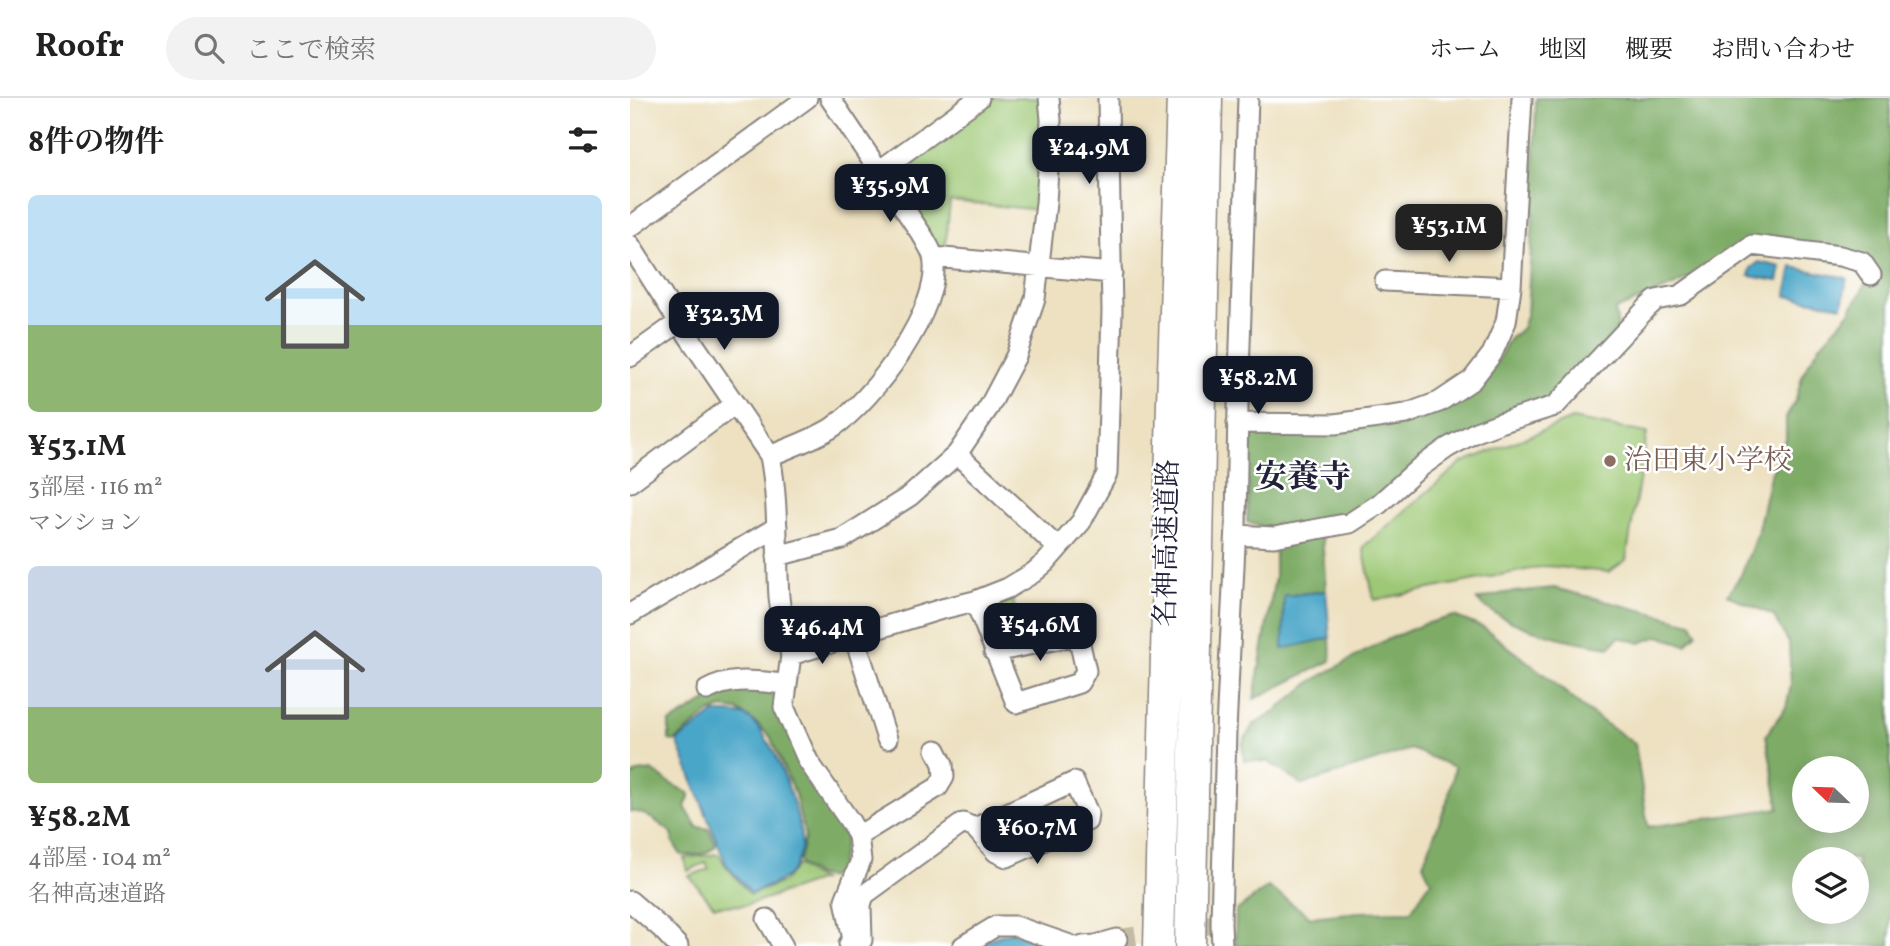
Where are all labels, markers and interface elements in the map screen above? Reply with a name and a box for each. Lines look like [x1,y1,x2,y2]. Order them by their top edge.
search box [166,17,656,80]
text: Roofr [35,25,124,71]
icon: search [190,29,228,67]
text: ここで検索 [246,33,376,69]
text: ホーム [1429,34,1501,68]
text: 地図 [1539,34,1587,68]
text: 概要 [1625,34,1673,68]
text: お問い合わせ [1711,34,1855,68]
icon: filters [564,121,602,159]
text: 8件の物件 [28,122,164,164]
pin: ¥24.9M [1032,126,1146,186]
text: ¥24.9M [1048,133,1130,165]
pin: ¥35.9M [833,164,947,224]
text: ¥35.9M [851,171,929,203]
pin: ¥53.1M [1392,204,1506,264]
text: ¥53.1M [1411,211,1487,243]
icon: home [252,241,378,367]
pin: ¥32.3M [667,292,781,352]
text: ¥32.3M [685,299,763,331]
pin: ¥58.2M [1201,356,1315,416]
text: ¥58.2M [1219,363,1297,395]
text: ¥53.1M [28,426,126,468]
place label: 治田東小学校 [1624,442,1792,481]
marker: 治田東小学校 [1602,453,1618,469]
district label: 安養寺 [1255,457,1351,501]
street label: 名神高速道路 [1147,459,1189,627]
text: 3部屋 · 116 m² [28,472,162,504]
text: マンション [28,508,142,540]
pin: ¥54.6M [983,603,1097,663]
pin: ¥46.4M [765,606,879,666]
text: ¥54.6M [1000,610,1080,642]
icon: home [252,612,378,738]
text: ¥46.4M [780,613,864,645]
north arrow [1792,756,1869,833]
map controls [1792,756,1869,924]
text: ¥58.2M [28,797,130,839]
pin: ¥60.7M [980,806,1094,866]
text: ¥60.7M [997,813,1077,845]
text: 4部屋 · 104 m² [28,843,171,875]
button: layers [1792,847,1869,924]
text: 名神高速道路 [28,879,166,911]

